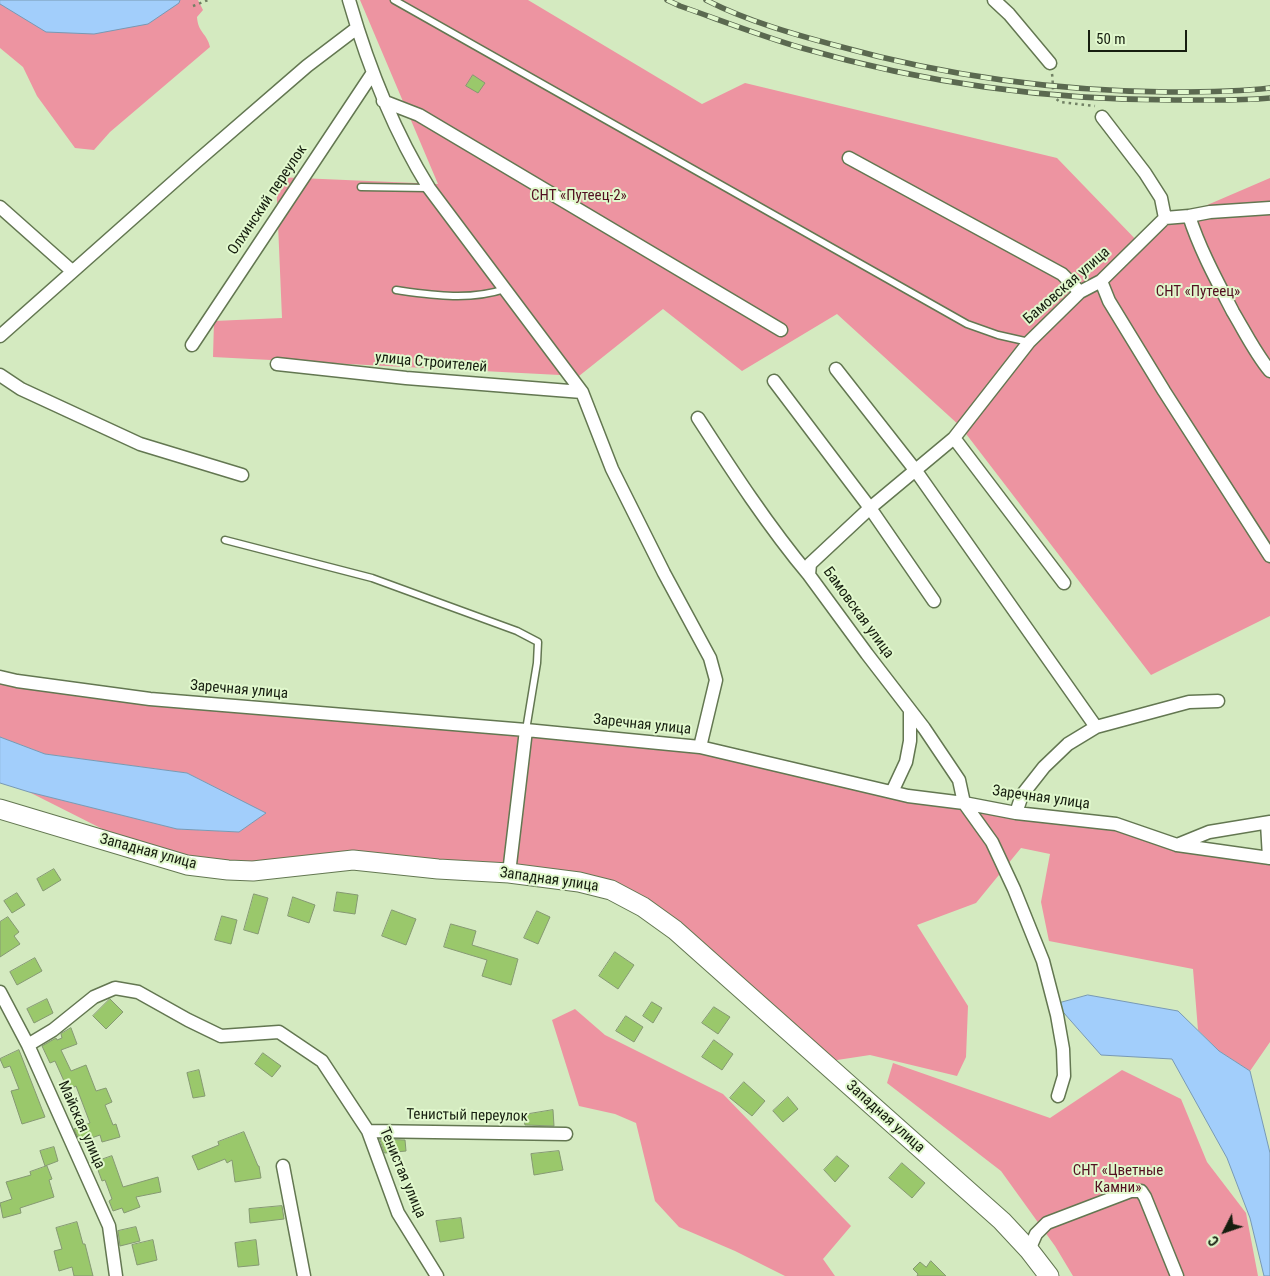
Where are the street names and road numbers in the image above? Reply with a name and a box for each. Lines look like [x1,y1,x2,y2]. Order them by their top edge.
street label: Олхинский переулок [225,142,311,258]
street label: Бамовская улица [1020,244,1114,328]
street label: улица Строителей [374,349,488,377]
street label: Бамовская улица [819,564,897,662]
street label: Заречная улица [189,677,289,703]
street label: Заречная улица [592,711,692,739]
street label: Заречная улица [991,782,1091,814]
street label: Западная улица [98,830,198,874]
street label: Западная улица [498,864,600,896]
street label: Западная улица [842,1077,928,1157]
street label: Майская улица [54,1078,108,1172]
street label: Тенистый переулок [406,1106,528,1126]
street label: Тенистая улица [375,1125,429,1221]

